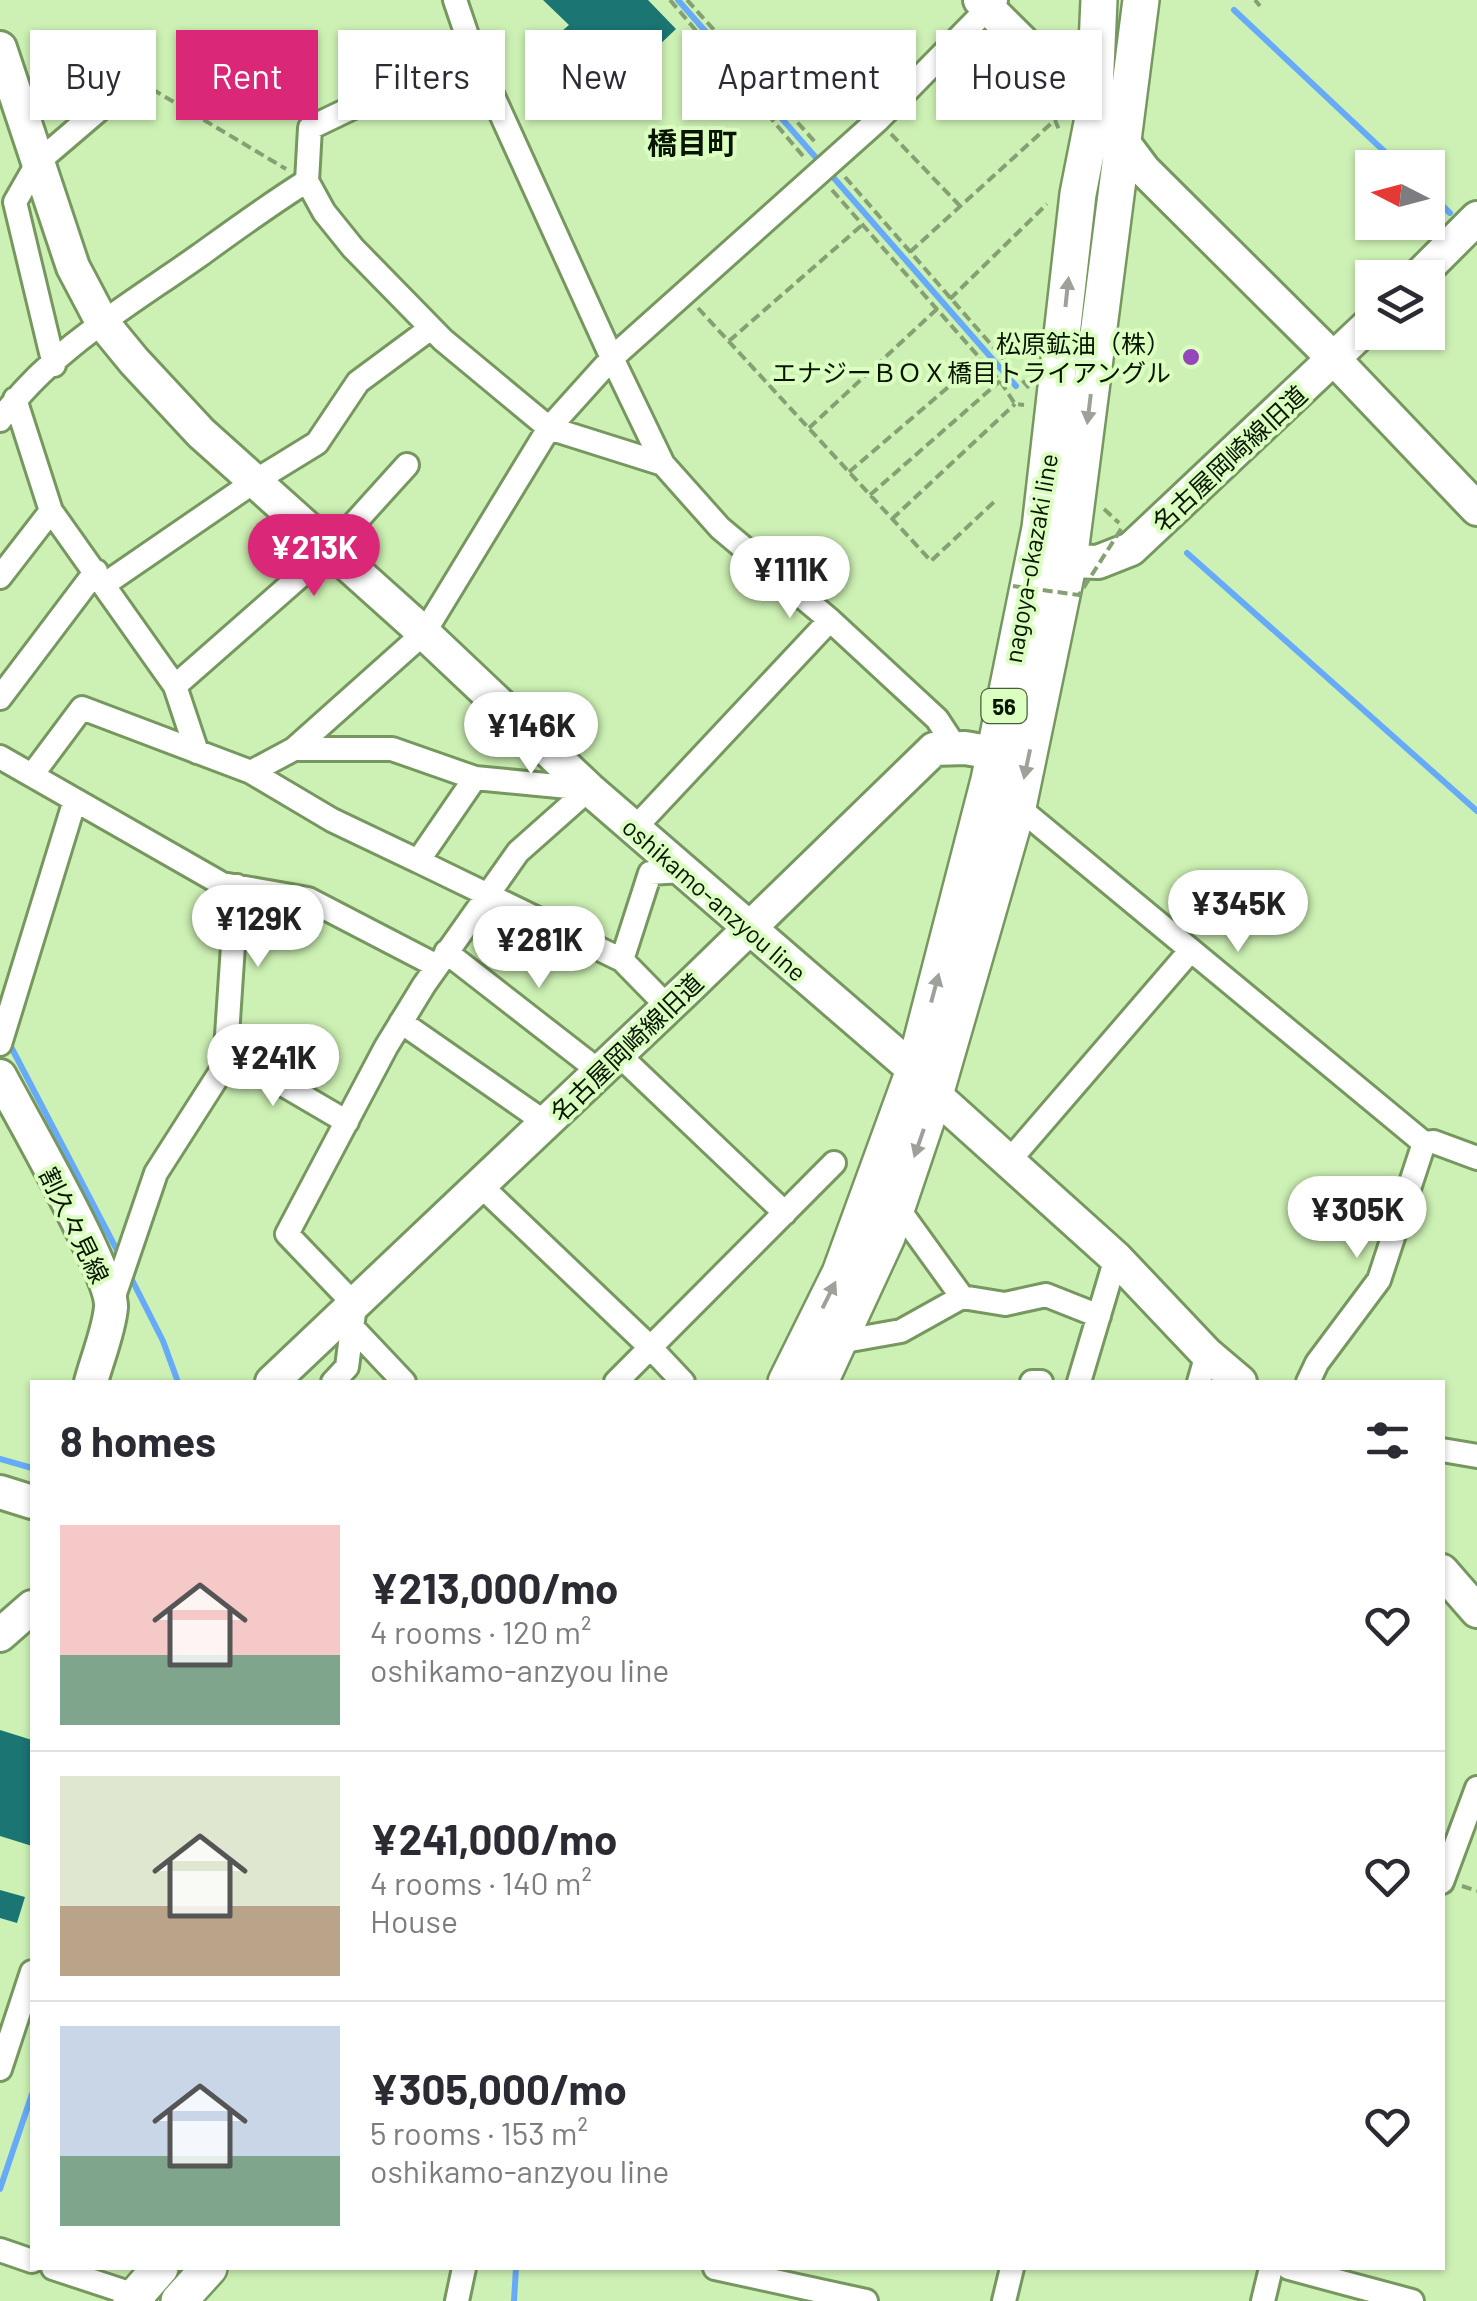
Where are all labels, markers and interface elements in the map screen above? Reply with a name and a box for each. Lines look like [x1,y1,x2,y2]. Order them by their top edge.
chip: Buy [30,30,156,120]
chip: Rent [176,30,318,120]
chip: Filters [338,30,505,120]
chip: New [525,30,662,120]
chip: Apartment [682,30,916,120]
chip: House [936,30,1102,120]
district label: 橋目町 [647,124,737,160]
north arrow [1355,150,1445,240]
map controls [1355,150,1445,350]
button: layers [1355,260,1445,350]
one-way arrow [1059,276,1075,307]
place label: 松原鉱油（株） エナジーＢＯＸ橋目トライアングル [772,328,1171,387]
marker: 松原鉱油（株） エナジーＢＯＸ橋目トライアングル [1180,346,1202,368]
street label: 名古屋岡崎線旧道 [1146,379,1312,537]
one-way arrow [1080,394,1096,425]
street label: nagoya-okazaki line [997,451,1063,665]
pin: ¥213K [244,514,384,599]
text: ¥213K [270,527,358,565]
pin: ¥111K [720,536,860,621]
text: ¥111K [752,549,828,587]
road number: 56 [982,689,1026,723]
pin: ¥146K [461,692,601,777]
text: ¥146K [486,705,576,743]
one-way arrow [1019,748,1035,779]
street label: oshikamo-anzyou line [617,811,813,987]
pin: ¥345K [1168,870,1308,955]
text: ¥345K [1190,883,1286,921]
pin: ¥129K [188,885,328,970]
text: ¥129K [214,898,302,936]
pin: ¥281K [469,906,609,991]
text: ¥281K [495,919,583,957]
street label: 名古屋岡崎線旧道 [544,967,708,1127]
one-way arrow [928,972,943,1003]
pin: ¥241K [203,1024,343,1109]
text: ¥241K [229,1037,317,1075]
one-way arrow [910,1129,925,1159]
street label: 割久々見線 [34,1162,116,1288]
pin: ¥305K [1287,1176,1427,1261]
text: ¥305K [1310,1189,1404,1227]
one-way arrow [820,1280,837,1309]
icon: filters [1360,1413,1415,1468]
text: 8 homes [60,1415,216,1465]
text: ¥213,000/mo [370,1562,618,1612]
icon: home [140,1565,260,1685]
icon: heart [1360,1598,1415,1653]
text: 4 rooms · 120 m² [370,1612,592,1650]
text: oshikamo-anzyou line [370,1650,669,1688]
text: ¥241,000/mo [370,1813,617,1863]
icon: home [140,1816,260,1936]
icon: heart [1360,1849,1415,1904]
text: 4 rooms · 140 m² [370,1863,592,1901]
text: House [370,1901,458,1939]
text: ¥305,000/mo [370,2063,627,2113]
icon: home [140,2066,260,2186]
icon: heart [1360,2099,1415,2154]
text: 5 rooms · 153 m² [370,2113,588,2151]
text: oshikamo-anzyou line [370,2151,669,2189]

